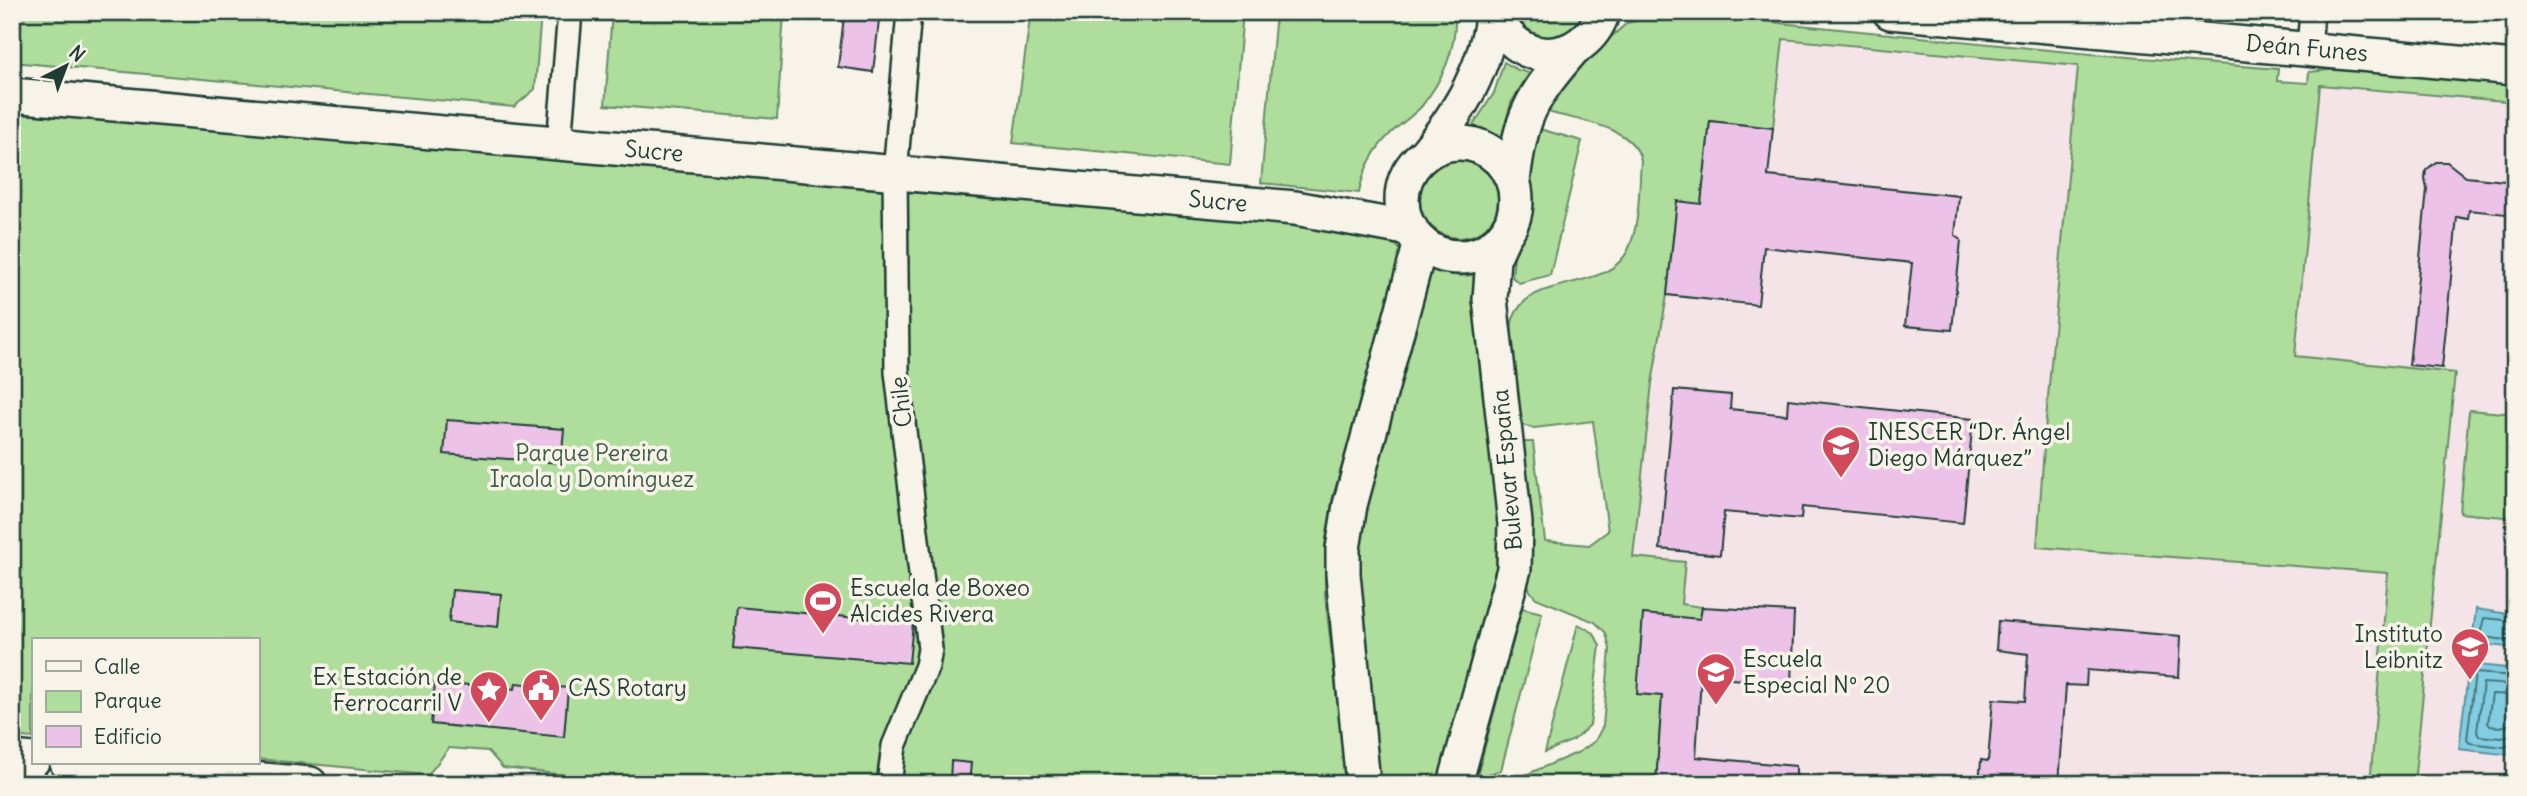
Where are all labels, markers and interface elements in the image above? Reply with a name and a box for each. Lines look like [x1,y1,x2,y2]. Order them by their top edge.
street label: Deán Funes [2245,28,2369,67]
north arrow [32,32,102,102]
text: N [64,40,90,67]
street label: Sucre [623,133,685,168]
street label: Sucre [1187,183,1249,218]
street label: Chile [883,375,918,429]
street label: Bulevar España [1485,388,1528,552]
place label: INESCER “Dr. Ángel Diego Márquez” [1868,417,2070,472]
school or university icon: INESCER “Dr. Ángel Diego Márquez” [1820,424,1862,479]
park label: Parque Pereira Iraola y Domínguez [490,438,694,493]
place label: Escuela de Boxeo Alcides Rivera [850,573,1030,628]
sports icon: Escuela de Boxeo Alcides Rivera [802,580,844,635]
place label: Instituto Leibnitz [2355,619,2443,674]
school or university icon: Instituto Leibnitz [2449,626,2491,681]
legend [32,638,259,764]
place label: Escuela Especial Nº 20 [1743,644,1890,699]
school or university icon: Escuela Especial Nº 20 [1695,651,1737,706]
text: Calle [94,653,140,680]
place label: Ex Estación de Ferrocarril V [313,662,462,717]
public building icon: CAS Rotary [520,667,562,722]
place icon: Ex Estación de Ferrocarril V [468,669,510,724]
place label: CAS Rotary [568,673,687,702]
text: Parque [94,687,162,714]
text: Edificio [94,723,162,750]

